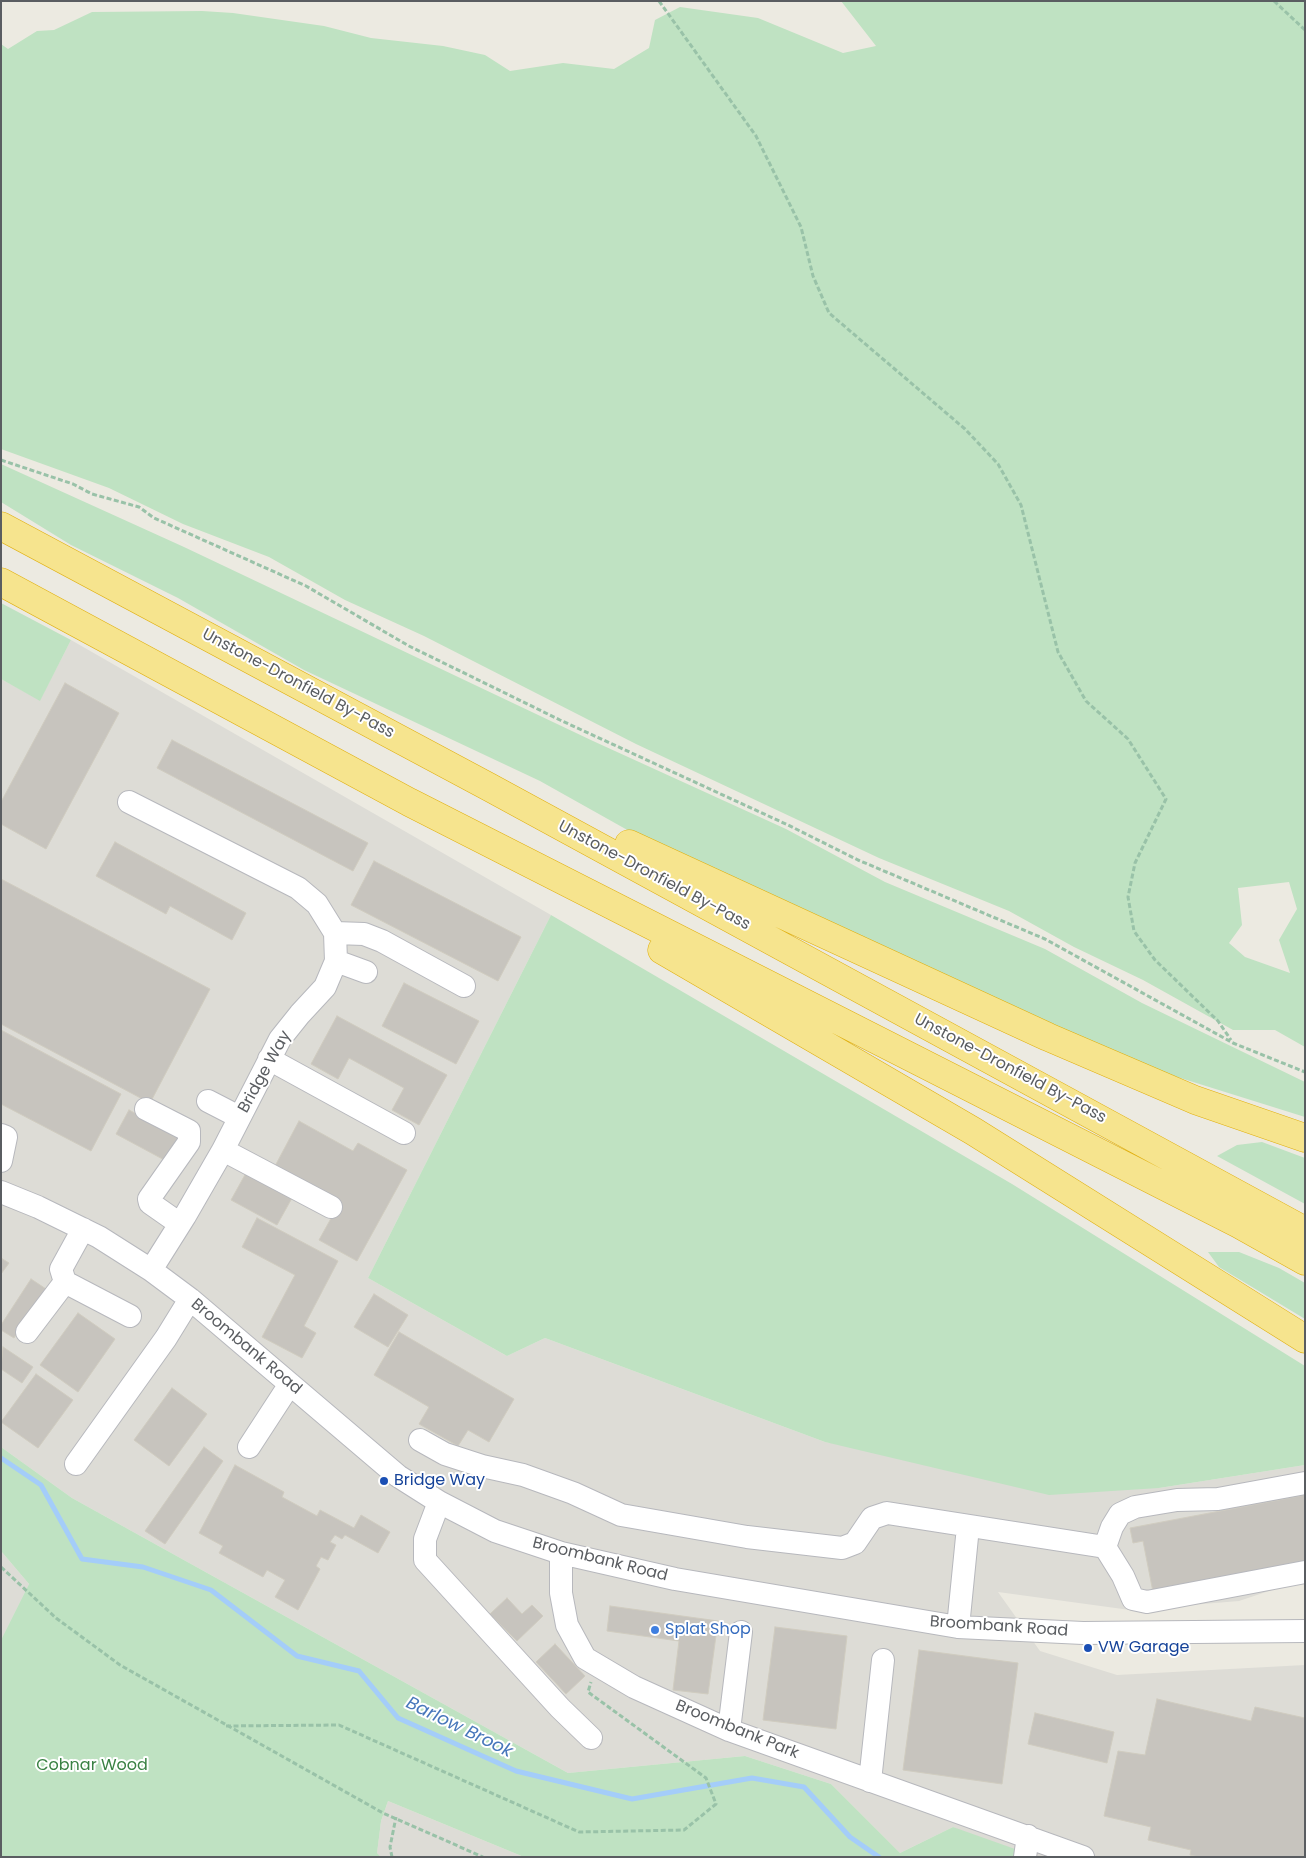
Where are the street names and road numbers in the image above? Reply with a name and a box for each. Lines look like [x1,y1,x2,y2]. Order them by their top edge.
street label: Unstone-Dronfield By-Pass [199,625,397,743]
street label: Unstone-Dronfield By-Pass [555,817,753,935]
street label: Unstone-Dronfield By-Pass [911,1010,1109,1128]
street label: Bridge Way [235,1028,295,1116]
street label: Broombank Road [187,1295,305,1399]
street label: Broombank Road [530,1534,670,1586]
street label: Broombank Road [929,1613,1069,1641]
street label: Broombank Park [672,1696,802,1764]

